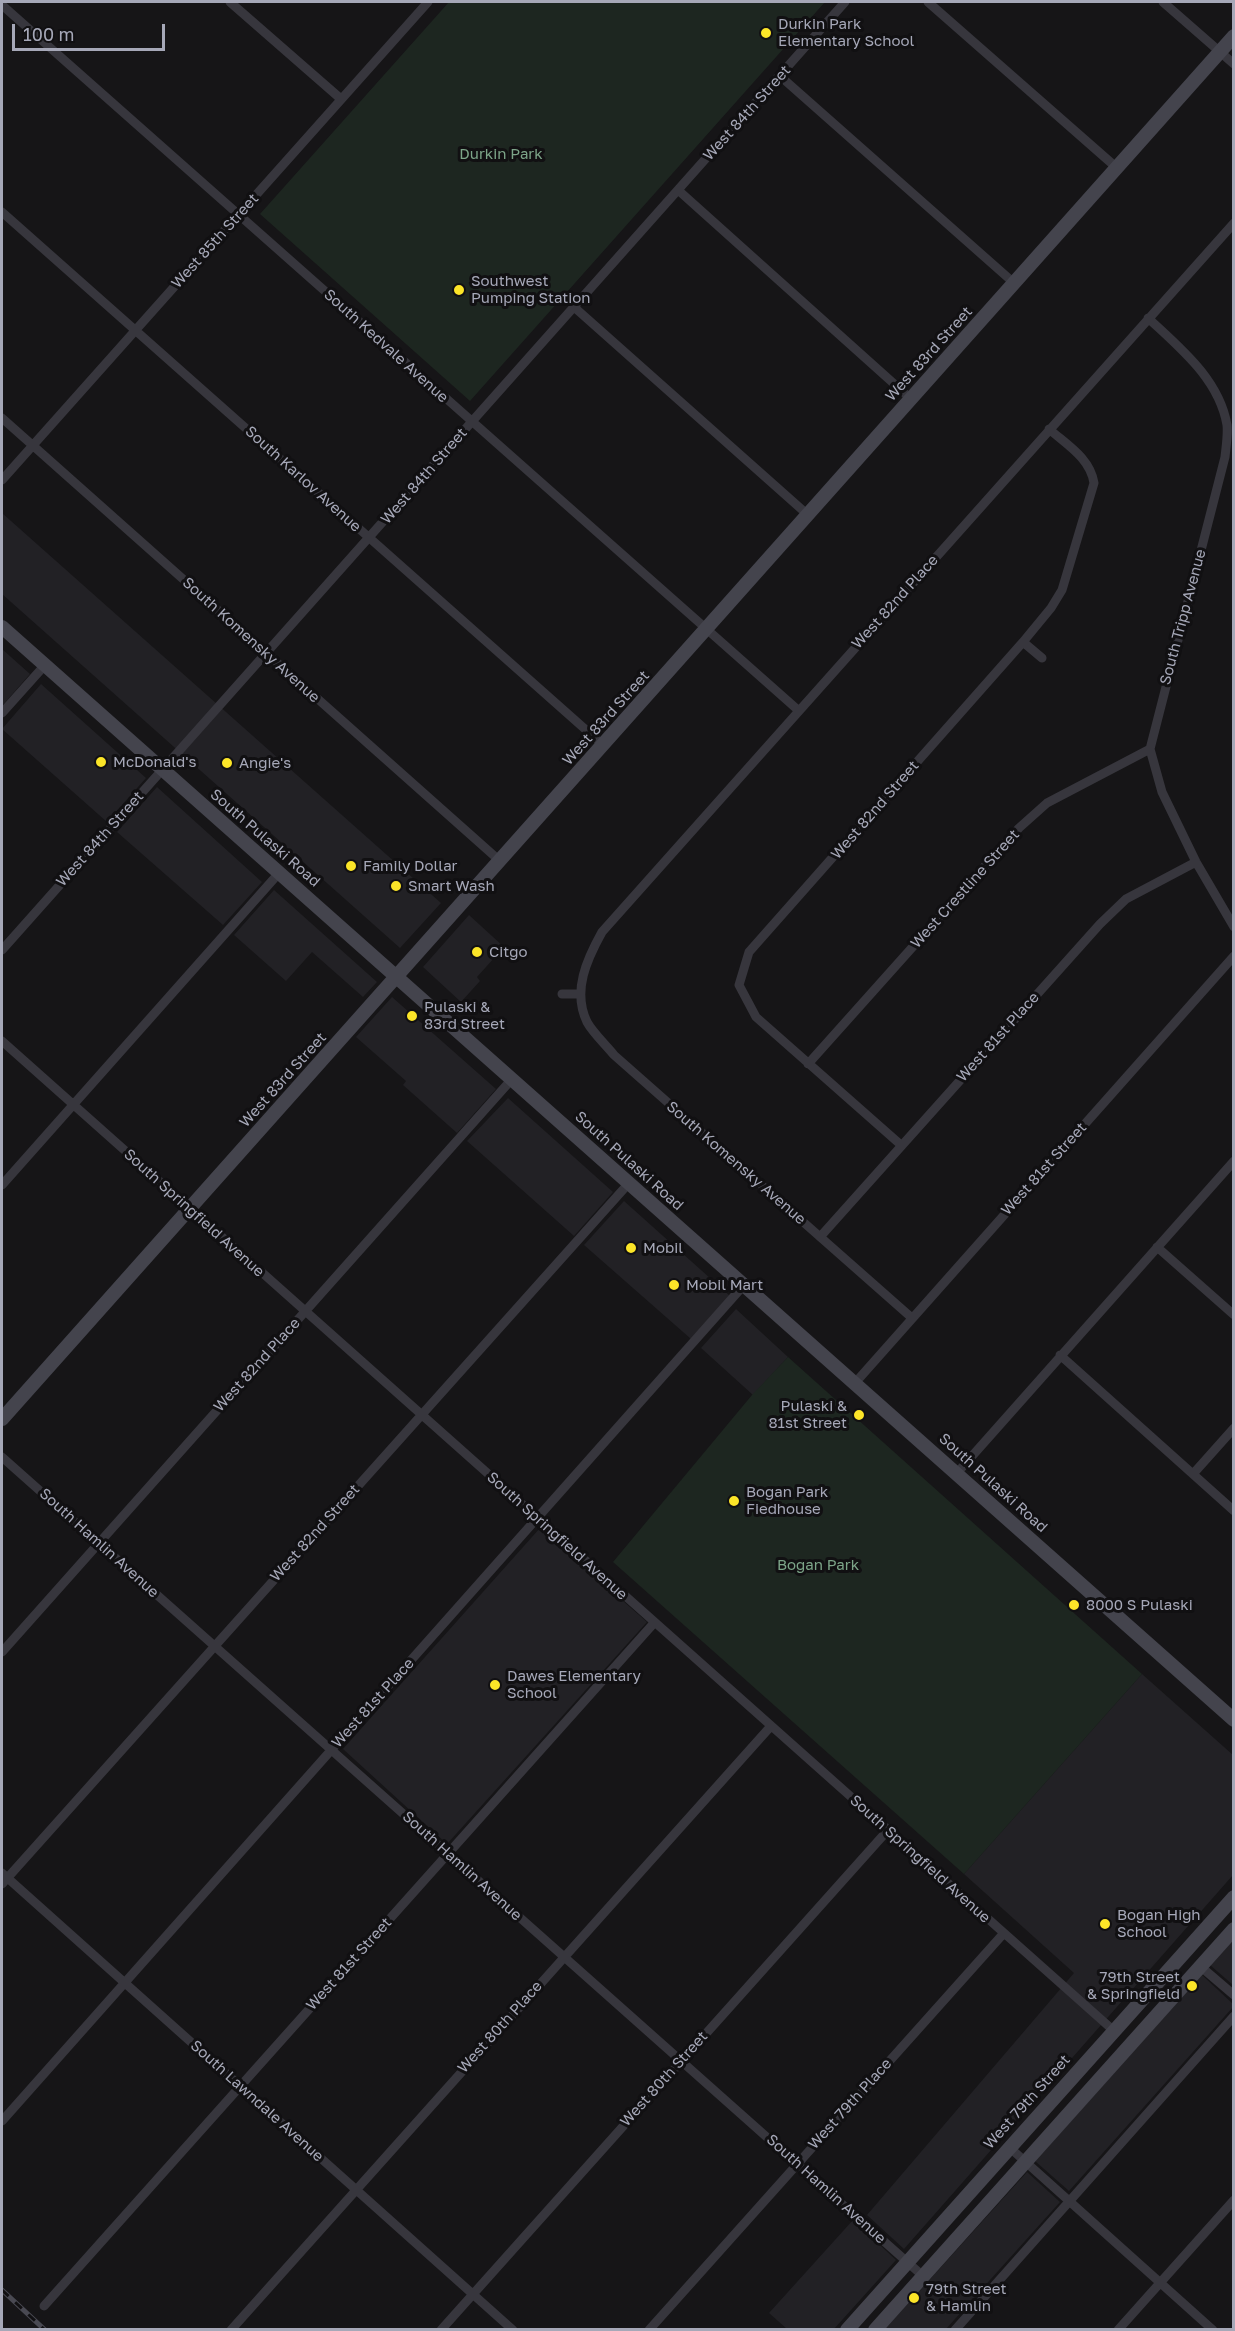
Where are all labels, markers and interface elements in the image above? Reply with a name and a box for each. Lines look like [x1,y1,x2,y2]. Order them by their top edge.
scale bar [15,12,168,50]
place label: Durkin Park Elementary School [778,15,914,50]
text: 100 m [23,23,74,45]
marker: Durkin Park Elementary School [759,26,773,40]
street label: West 84th Street [700,62,794,164]
park label: Durkin Park [459,145,543,163]
street label: West 85th Street [168,190,262,292]
place label: Southwest Pumping Station [471,272,590,307]
marker: Southwest Pumping Station [452,283,466,297]
street label: South Kedvale Avenue [320,285,452,407]
street label: West 83rd Street [882,303,976,405]
street label: South Karlov Avenue [241,422,365,536]
street label: West 84th Street [377,424,471,528]
street label: South Tripp Avenue [1156,547,1210,687]
street label: West 82nd Place [848,551,942,653]
street label: South Komensky Avenue [179,574,323,706]
street label: West 83rd Street [559,667,653,769]
place label: McDonald's [113,753,196,771]
place label: Angie's [239,754,291,772]
marker: McDonald's [94,755,108,769]
marker: Angie's [220,756,234,770]
street label: West 82nd Street [827,757,923,863]
street label: South Pulaski Road [206,785,324,891]
street label: West 84th Street [53,788,147,890]
street label: West Crestline Street [907,826,1023,952]
place label: Family Dollar [363,857,457,875]
marker: Family Dollar [344,859,358,873]
place label: Smart Wash [408,877,495,895]
marker: Smart Wash [389,879,403,893]
place label: Citgo [489,943,527,961]
marker: Citgo [470,945,484,959]
street label: West 81st Place [953,989,1043,1085]
place label: Pulaski & 83rd Street [424,998,505,1033]
marker: Pulaski & 83rd Street [405,1009,419,1023]
street label: West 83rd Street [236,1029,330,1131]
street label: South Komensky Avenue [663,1098,809,1228]
street label: South Pulaski Road [571,1108,687,1214]
street label: West 81st Street [998,1119,1090,1219]
street label: South Springfield Avenue [120,1145,268,1281]
place label: Mobil [643,1239,683,1257]
marker: Mobil [624,1241,638,1255]
place label: Mobil Mart [686,1276,763,1294]
marker: Mobil Mart [667,1278,681,1292]
street label: West 82nd Place [210,1314,304,1416]
place label: Pulaski & 81st Street [768,1397,847,1432]
marker: Pulaski & 81st Street [852,1408,866,1422]
street label: South Pulaski Road [935,1430,1051,1536]
street label: South Springfield Avenue [483,1468,631,1604]
street label: West 82nd Street [267,1481,363,1585]
place label: Bogan Park Fiedhouse [746,1483,828,1518]
street label: South Hamlin Avenue [36,1485,162,1601]
marker: Bogan Park Fiedhouse [727,1494,741,1508]
park label: Bogan Park [777,1556,859,1574]
place label: 8000 S Pulaski [1086,1596,1193,1614]
marker: 8000 S Pulaski [1067,1598,1081,1612]
street label: West 81st Place [328,1655,418,1751]
place label: Dawes Elementary School [507,1667,641,1702]
marker: Dawes Elementary School [488,1678,502,1692]
street label: South Springfield Avenue [846,1791,994,1927]
street label: South Hamlin Avenue [399,1808,525,1924]
place label: Bogan High School [1117,1906,1201,1941]
street label: West 81st Street [303,1914,395,2014]
marker: Bogan High School [1098,1917,1112,1931]
place label: 79th Street & Springfield [1087,1968,1180,2003]
street label: West 80th Place [454,1977,546,2077]
marker: 79th Street & Springfield [1185,1979,1199,1993]
street label: West 80th Street [616,2028,712,2130]
street label: South Lawndale Avenue [187,2036,327,2166]
street label: West 79th Street [980,2051,1074,2153]
street label: West 79th Place [804,2055,896,2153]
street label: South Hamlin Avenue [763,2131,889,2247]
place label: 79th Street & Hamlin [926,2280,1006,2315]
marker: 79th Street & Hamlin [907,2291,921,2305]

